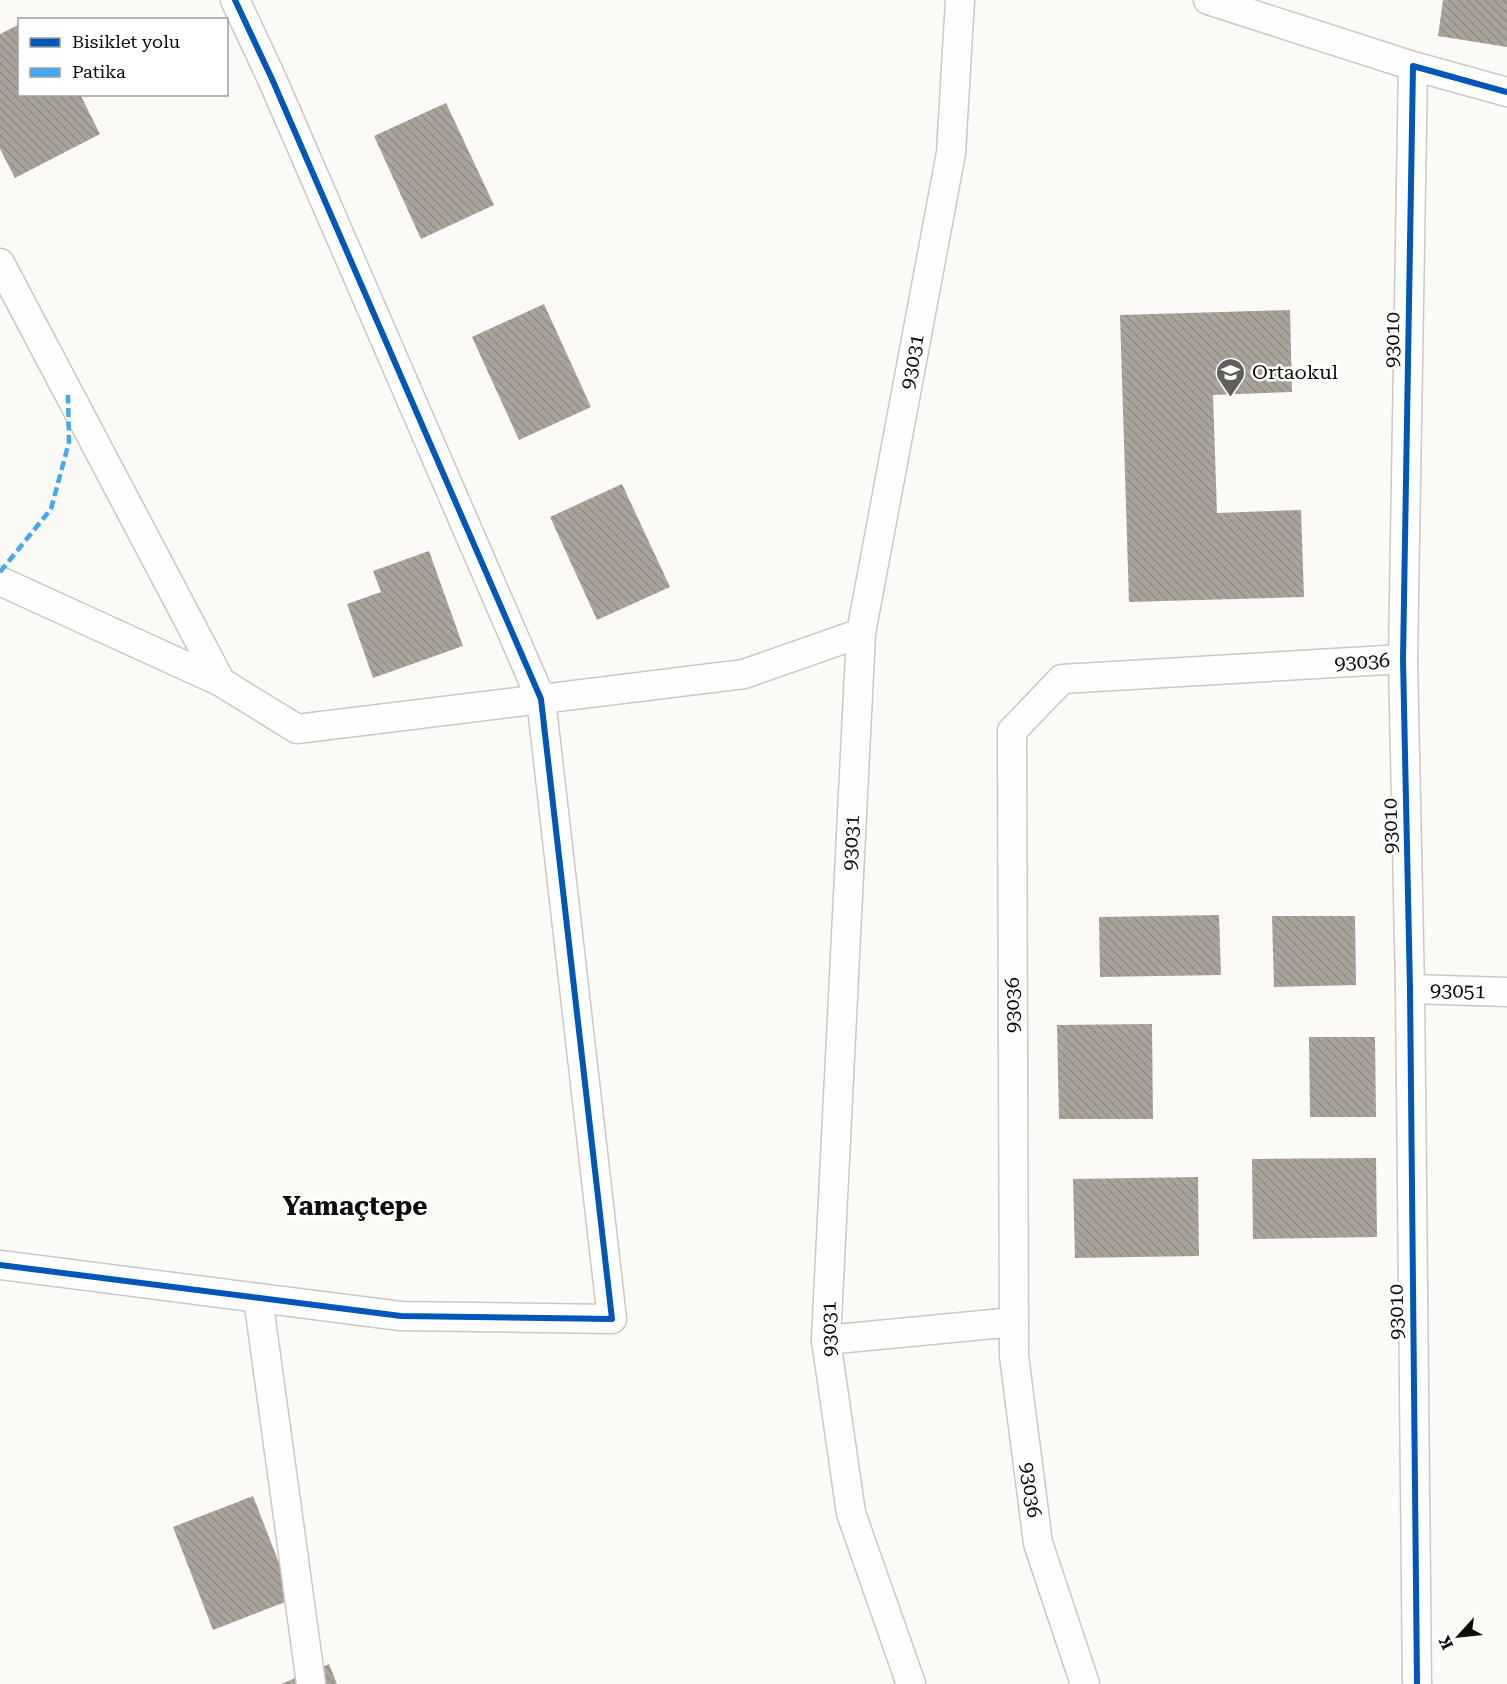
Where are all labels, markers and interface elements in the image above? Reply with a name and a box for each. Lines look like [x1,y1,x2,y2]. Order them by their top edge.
legend [18,18,228,96]
text: Bisiklet yolu [72,31,180,52]
text: Patika [72,61,126,82]
street label: 93010 [1380,312,1404,368]
street label: 93031 [895,332,929,391]
school or university icon: Ortaokul [1215,356,1247,398]
place label: Ortaokul [1252,360,1338,384]
street label: 93036 [1334,648,1391,675]
street label: 93010 [1378,798,1402,854]
street label: 93031 [837,814,864,871]
street label: 93036 [1000,977,1024,1033]
street label: 93051 [1430,978,1486,1003]
district label: Yamaçtepe [283,1191,427,1221]
street label: 93010 [1384,1284,1408,1340]
street label: 93031 [817,1301,841,1357]
street label: 93036 [1015,1461,1047,1519]
north arrow [1429,1606,1489,1666]
text: K [1435,1632,1457,1652]

